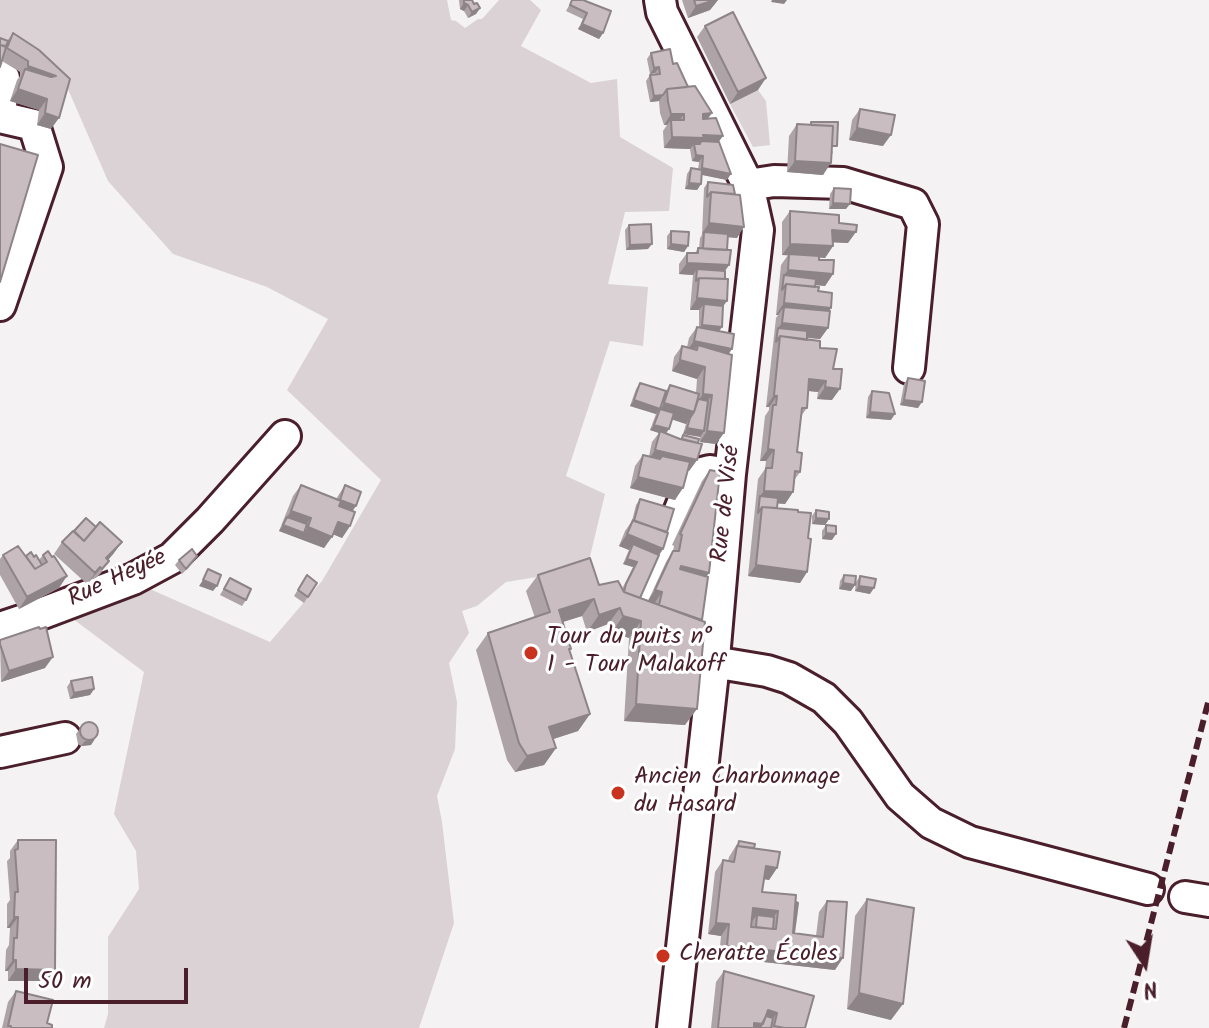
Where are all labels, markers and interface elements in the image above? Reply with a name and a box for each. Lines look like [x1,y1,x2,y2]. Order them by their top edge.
street label: Rue de Visé [708,444,748,564]
street label: Rue Heyée [64,545,172,615]
place label: Tour du puits n° 1 - Tour Malakoff [547,625,725,681]
marker: Tour du puits n° 1 - Tour Malakoff [522,644,540,662]
place label: Ancien Charbonnage du Hasard [634,765,840,821]
marker: Ancien Charbonnage du Hasard [609,784,627,802]
north arrow [1105,924,1185,1004]
place label: Cheratte Écoles [679,942,838,970]
marker: Cheratte Écoles [654,947,672,965]
scale bar [28,952,192,1002]
text: 50 m [38,962,92,1001]
text: N [1140,969,1161,1007]

